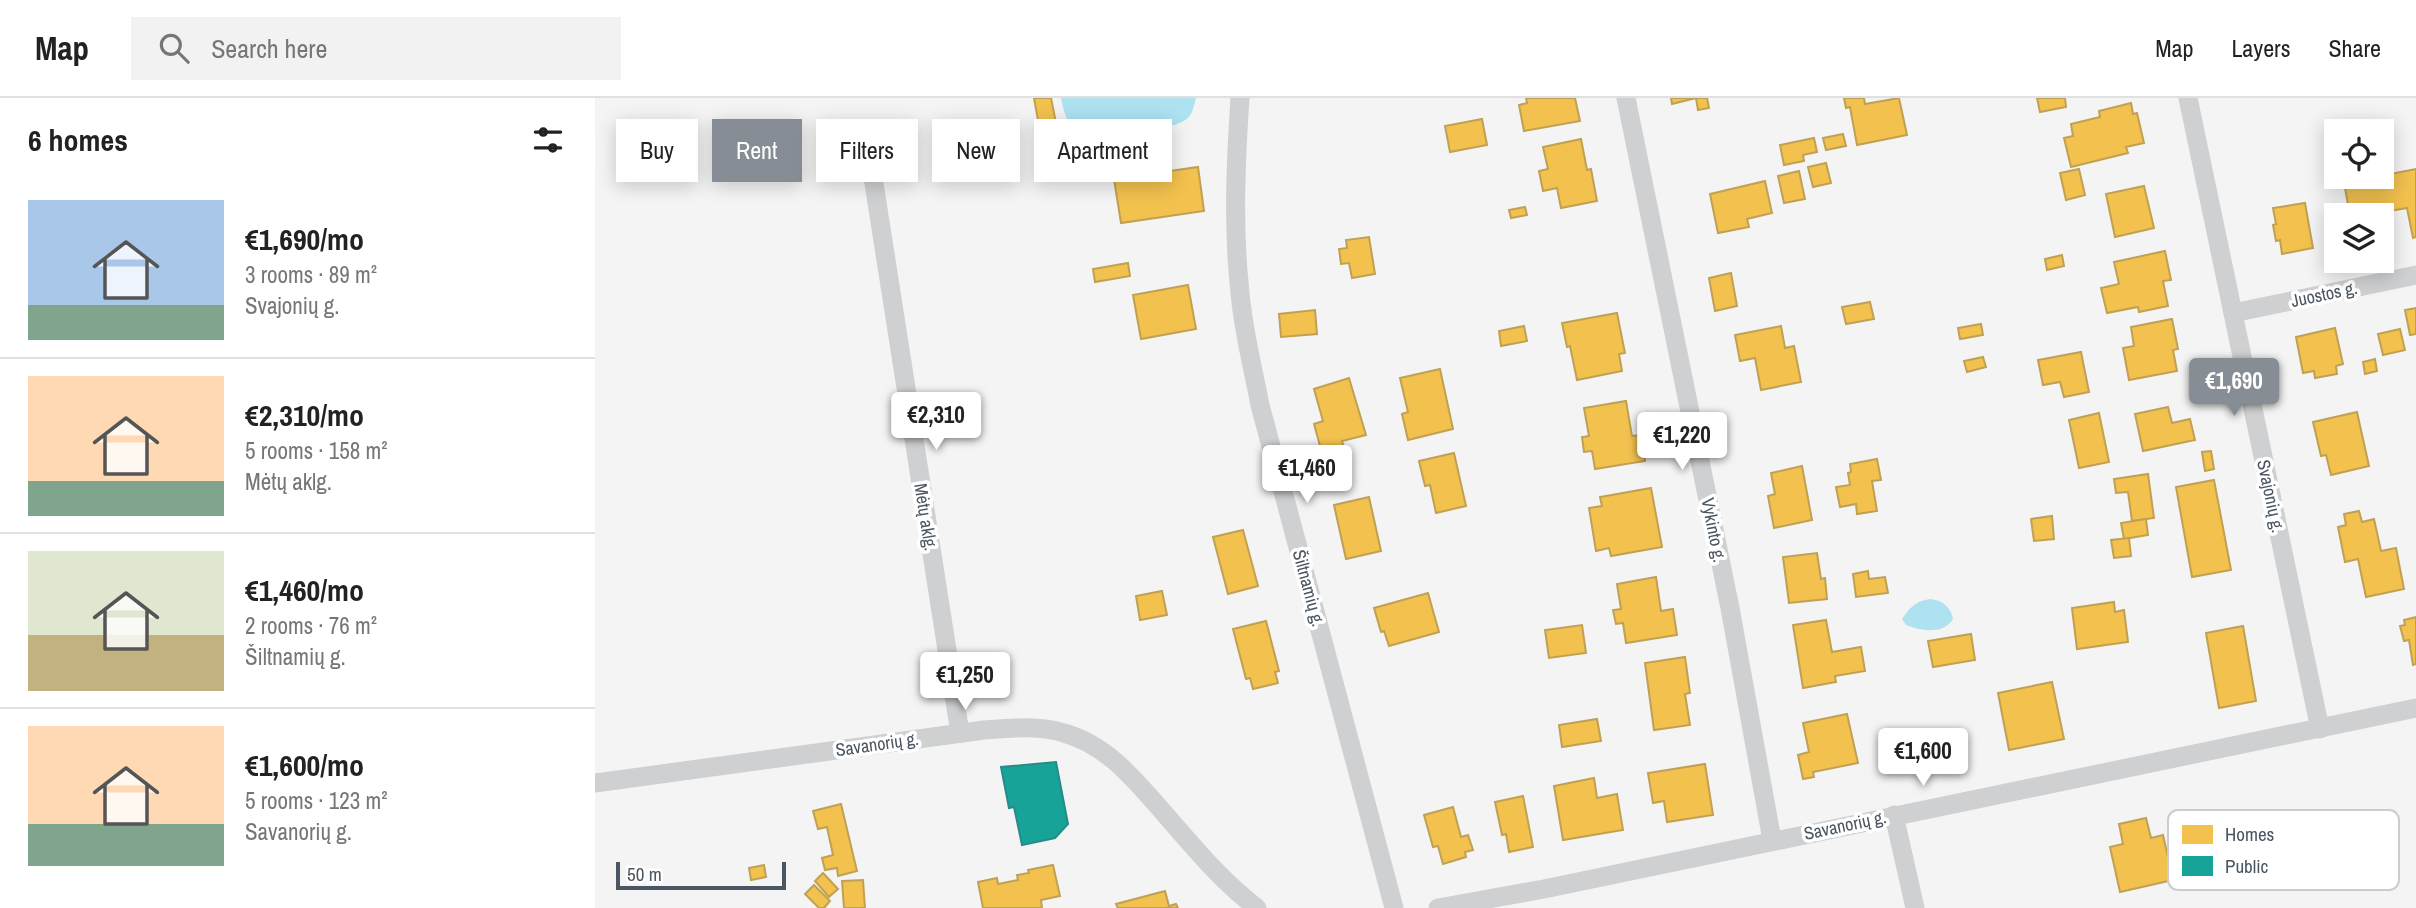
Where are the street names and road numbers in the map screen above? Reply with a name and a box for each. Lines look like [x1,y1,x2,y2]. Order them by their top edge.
street label: Juostos g. [2288,275,2360,313]
street label: Svajonių g. [2251,457,2291,535]
street label: Mėtų aklg. [908,481,944,553]
street label: Vykinto g. [1696,496,1732,564]
street label: Šiltnamių g. [1287,547,1331,629]
street label: Savanorių g. [834,726,920,762]
street label: Savanorių g. [1801,804,1889,846]

